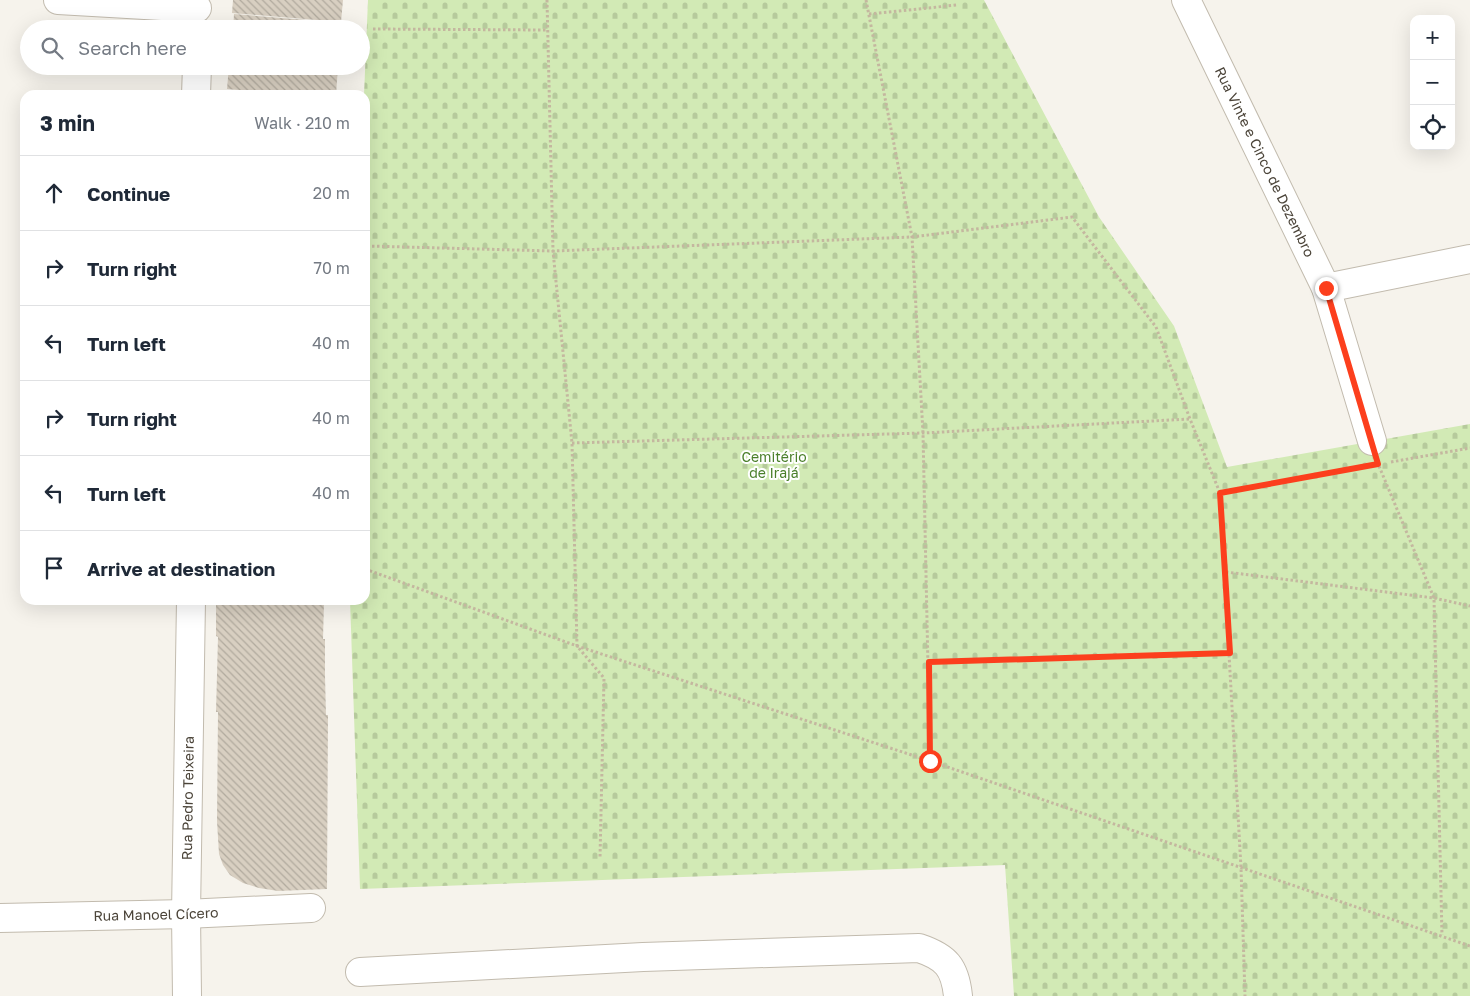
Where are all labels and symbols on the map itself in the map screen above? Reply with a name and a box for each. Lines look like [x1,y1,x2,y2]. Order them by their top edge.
street label: Rua Vinte e Cinco de Dezembro [1212,64,1319,260]
route end [1315,277,1338,300]
park label: Cemitério de Irajá [741,448,807,481]
street label: Rua Pedro Teixeira [178,736,197,860]
route start [919,750,942,773]
street label: Rua Manoel Cícero [93,903,219,924]

